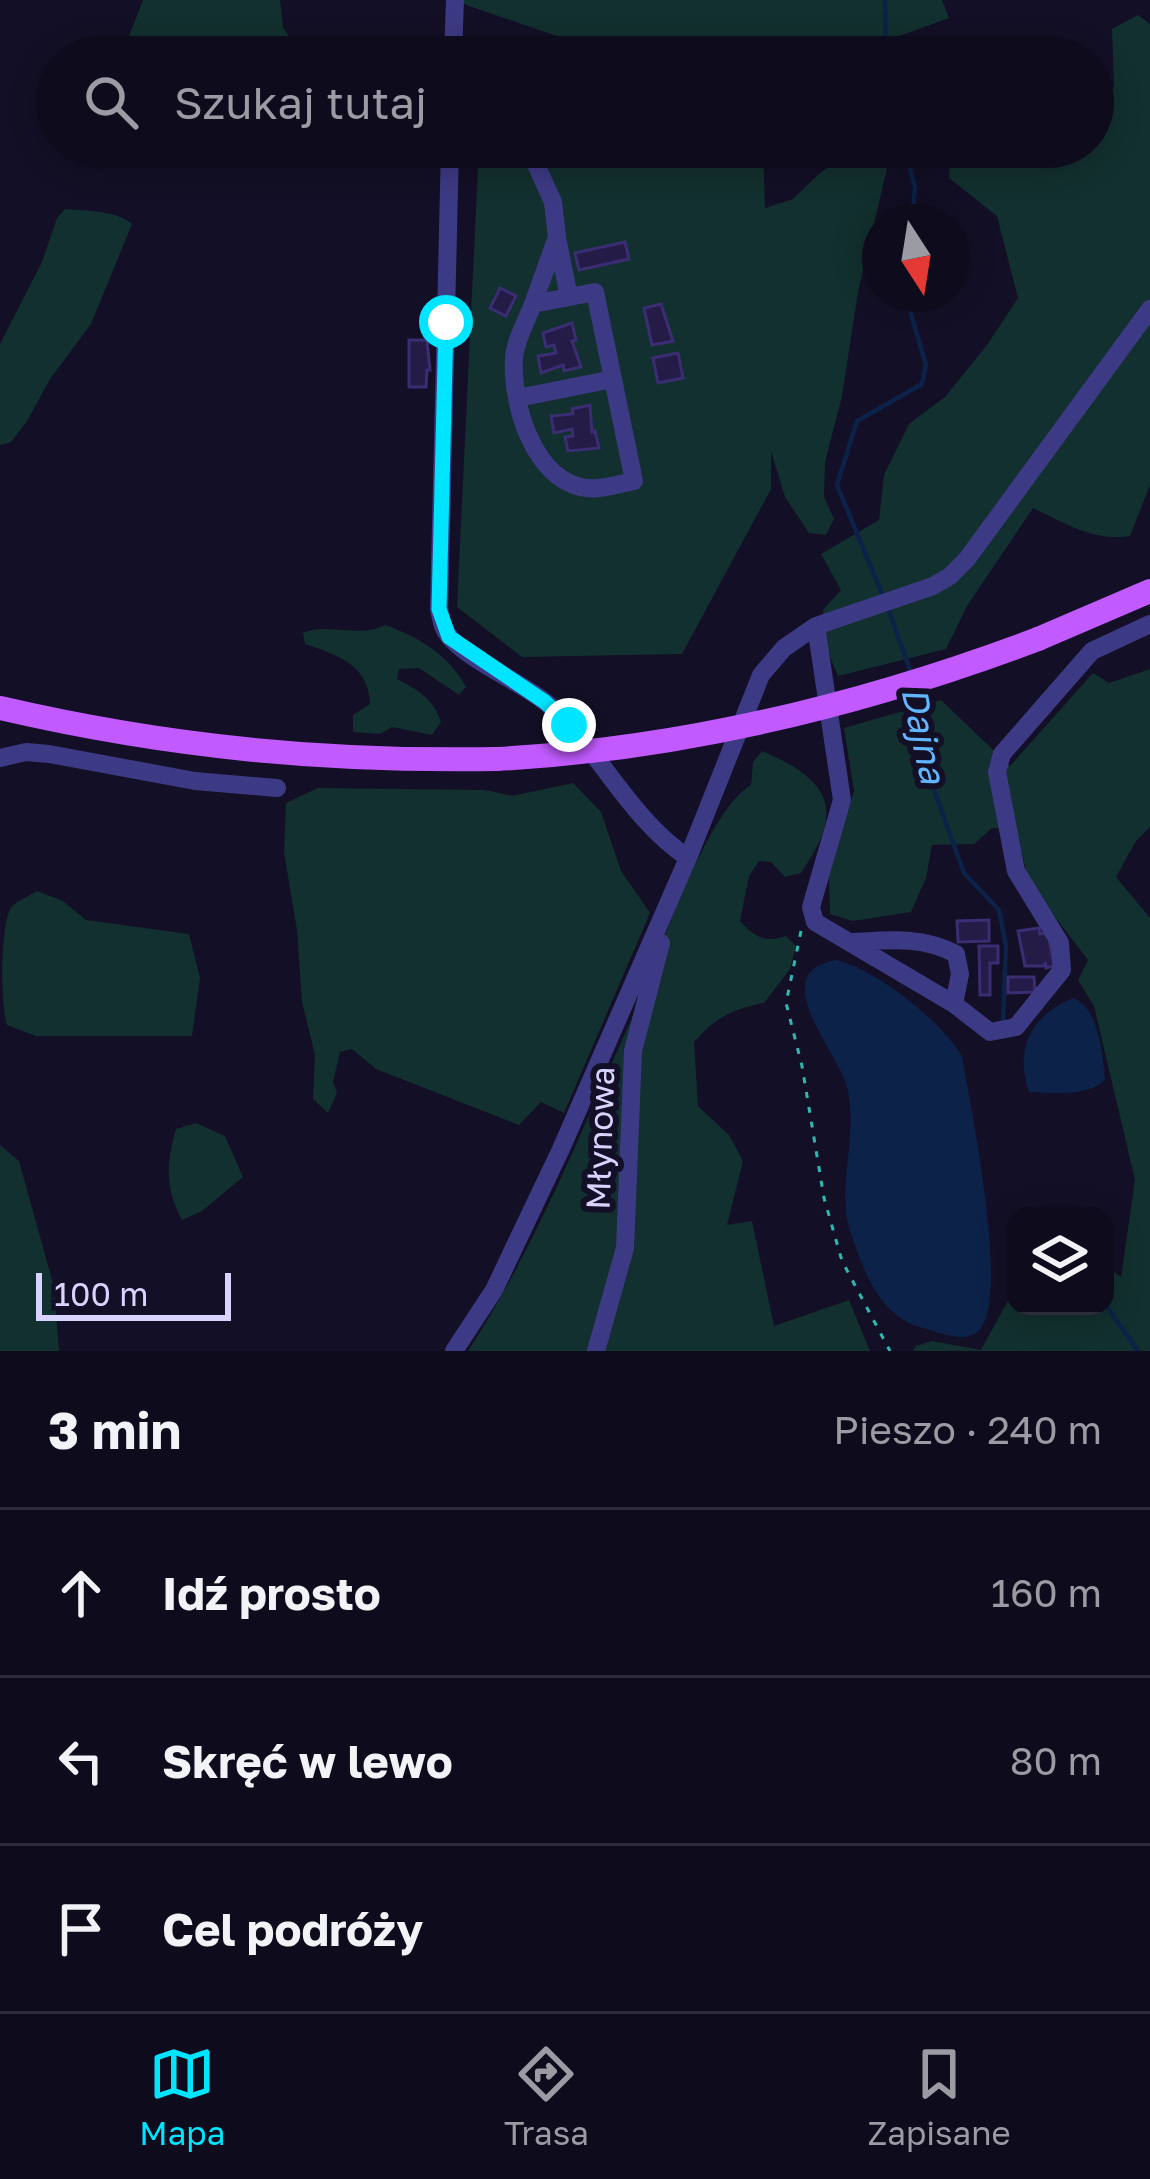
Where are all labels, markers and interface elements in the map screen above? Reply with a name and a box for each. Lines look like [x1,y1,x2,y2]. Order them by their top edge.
search box [36,36,1114,168]
icon: search [78,69,144,135]
text: Szukaj tutaj [174,75,427,129]
north arrow [862,204,970,312]
route start [419,295,473,349]
water label: Dajna [893,683,956,789]
route end [542,698,596,752]
street label: Młynowa [578,1066,621,1210]
map controls [1006,1207,1114,1315]
button: layers [1006,1207,1114,1315]
scale bar [36,1267,231,1320]
text: 100 m [54,1274,148,1313]
text: 3 min [48,1399,181,1460]
text: Pieszo · 240 m [833,1406,1102,1453]
icon: ahead [48,1560,114,1626]
text: Idź prosto [162,1566,381,1620]
text: 160 m [991,1569,1102,1616]
icon: left [48,1728,114,1794]
text: Skręć w lewo [162,1734,453,1788]
text: 80 m [1010,1737,1102,1784]
icon: arrive [48,1896,114,1962]
text: Cel podróży [162,1902,423,1956]
tab: Mapa [139,2041,225,2152]
tab: Trasa [504,2041,589,2152]
tab: Zapisane [868,2041,1011,2152]

